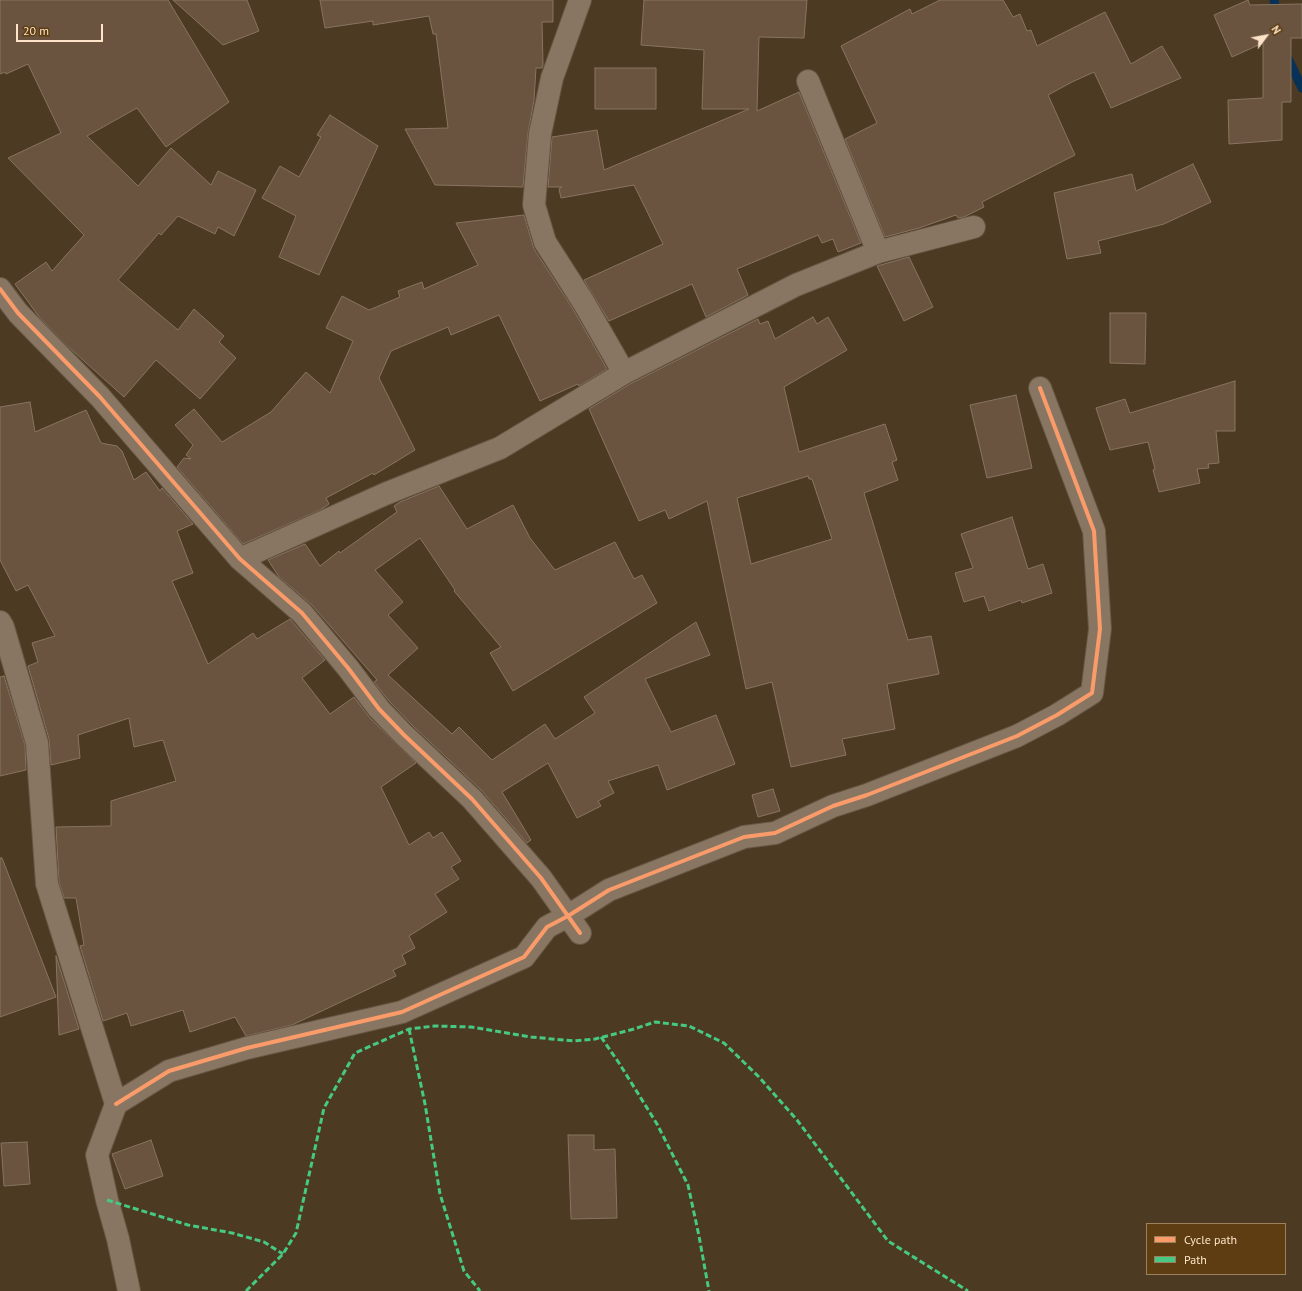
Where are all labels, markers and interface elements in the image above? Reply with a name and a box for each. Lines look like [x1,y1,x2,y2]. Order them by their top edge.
scale bar [18,16,105,42]
north arrow [1246,16,1286,56]
text: 20 m [23,23,49,38]
text: N [1268,23,1284,36]
legend [1146,1223,1286,1275]
text: Cycle path [1184,1232,1237,1247]
text: Path [1184,1252,1207,1267]

